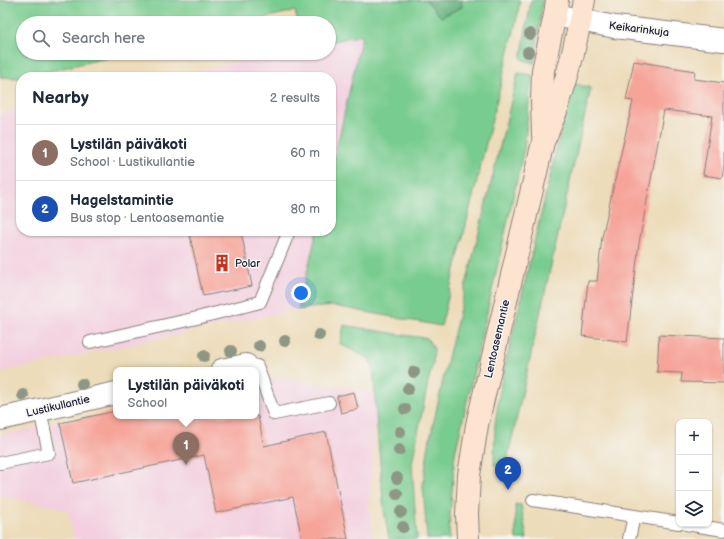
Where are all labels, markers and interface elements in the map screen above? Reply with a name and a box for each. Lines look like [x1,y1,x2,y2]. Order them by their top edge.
search box [16,16,336,60]
street label: Keikarinkuja [608,19,670,39]
icon: search [30,27,52,49]
text: Search here [62,29,145,48]
text: Nearby [32,88,89,108]
text: 2 results [270,90,320,106]
text: Lystilän päiväkoti [70,135,187,154]
text: 1 [42,145,48,161]
text: 60 m [290,145,320,161]
text: School · Lustikullantie [70,154,195,170]
text: Hagelstamintie [70,191,174,210]
text: 2 [41,201,49,217]
text: 80 m [291,201,320,217]
text: Bus stop · Lentoasemantie [70,210,224,226]
building icon: Polar [212,253,232,273]
place label: Polar [235,257,261,270]
your location [291,283,311,303]
street label: Lentoasemantie [482,298,512,380]
popup [113,367,259,419]
text: Lystilän päiväkoti [128,376,244,395]
street label: Lustikullantie [25,392,92,420]
text: School [128,395,167,411]
map controls [676,419,712,527]
button: + [676,419,712,455]
pin: 1 [173,432,199,465]
button: − [676,455,712,491]
pin: 2 [495,457,521,490]
button: layers [676,491,712,527]

